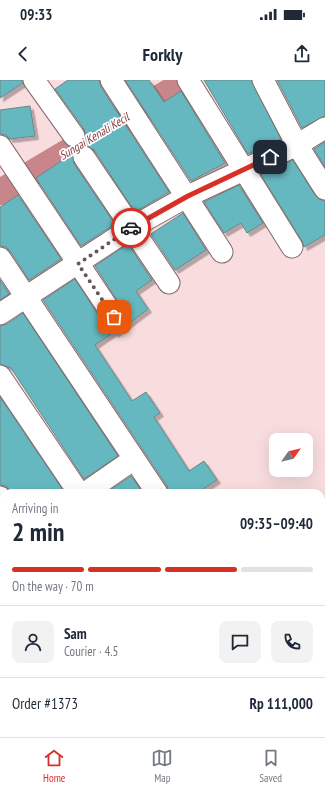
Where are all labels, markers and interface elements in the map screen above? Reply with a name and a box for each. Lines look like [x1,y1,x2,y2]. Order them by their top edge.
text: 09:33 [20,5,52,24]
icon: back [12,43,34,65]
text: Forkly [143,43,182,66]
icon: share [291,43,313,65]
water label: Sungai Kenali Kecil [56,109,133,163]
pin [253,140,287,174]
icon: home [259,146,281,168]
courier [111,208,151,248]
icon: car [120,217,142,239]
pin [97,300,131,334]
icon: bag [103,306,125,328]
north arrow [269,433,313,477]
map controls [269,433,313,477]
text: Arriving in [12,500,59,517]
text: 09:35–09:40 [240,514,313,533]
text: 2 min [12,515,65,548]
text: On the way · 70 m [12,578,94,595]
button: person [12,621,54,663]
button: chat [219,621,261,663]
button: phone [271,621,313,663]
text: Sam [64,624,87,643]
text: Courier · 4.5 [64,643,118,660]
text: Order #1373 [12,694,78,713]
text: Rp 111,000 [249,694,313,713]
tab: Home [43,747,65,785]
tab: Map [151,747,173,785]
tab: Saved [259,747,282,785]

